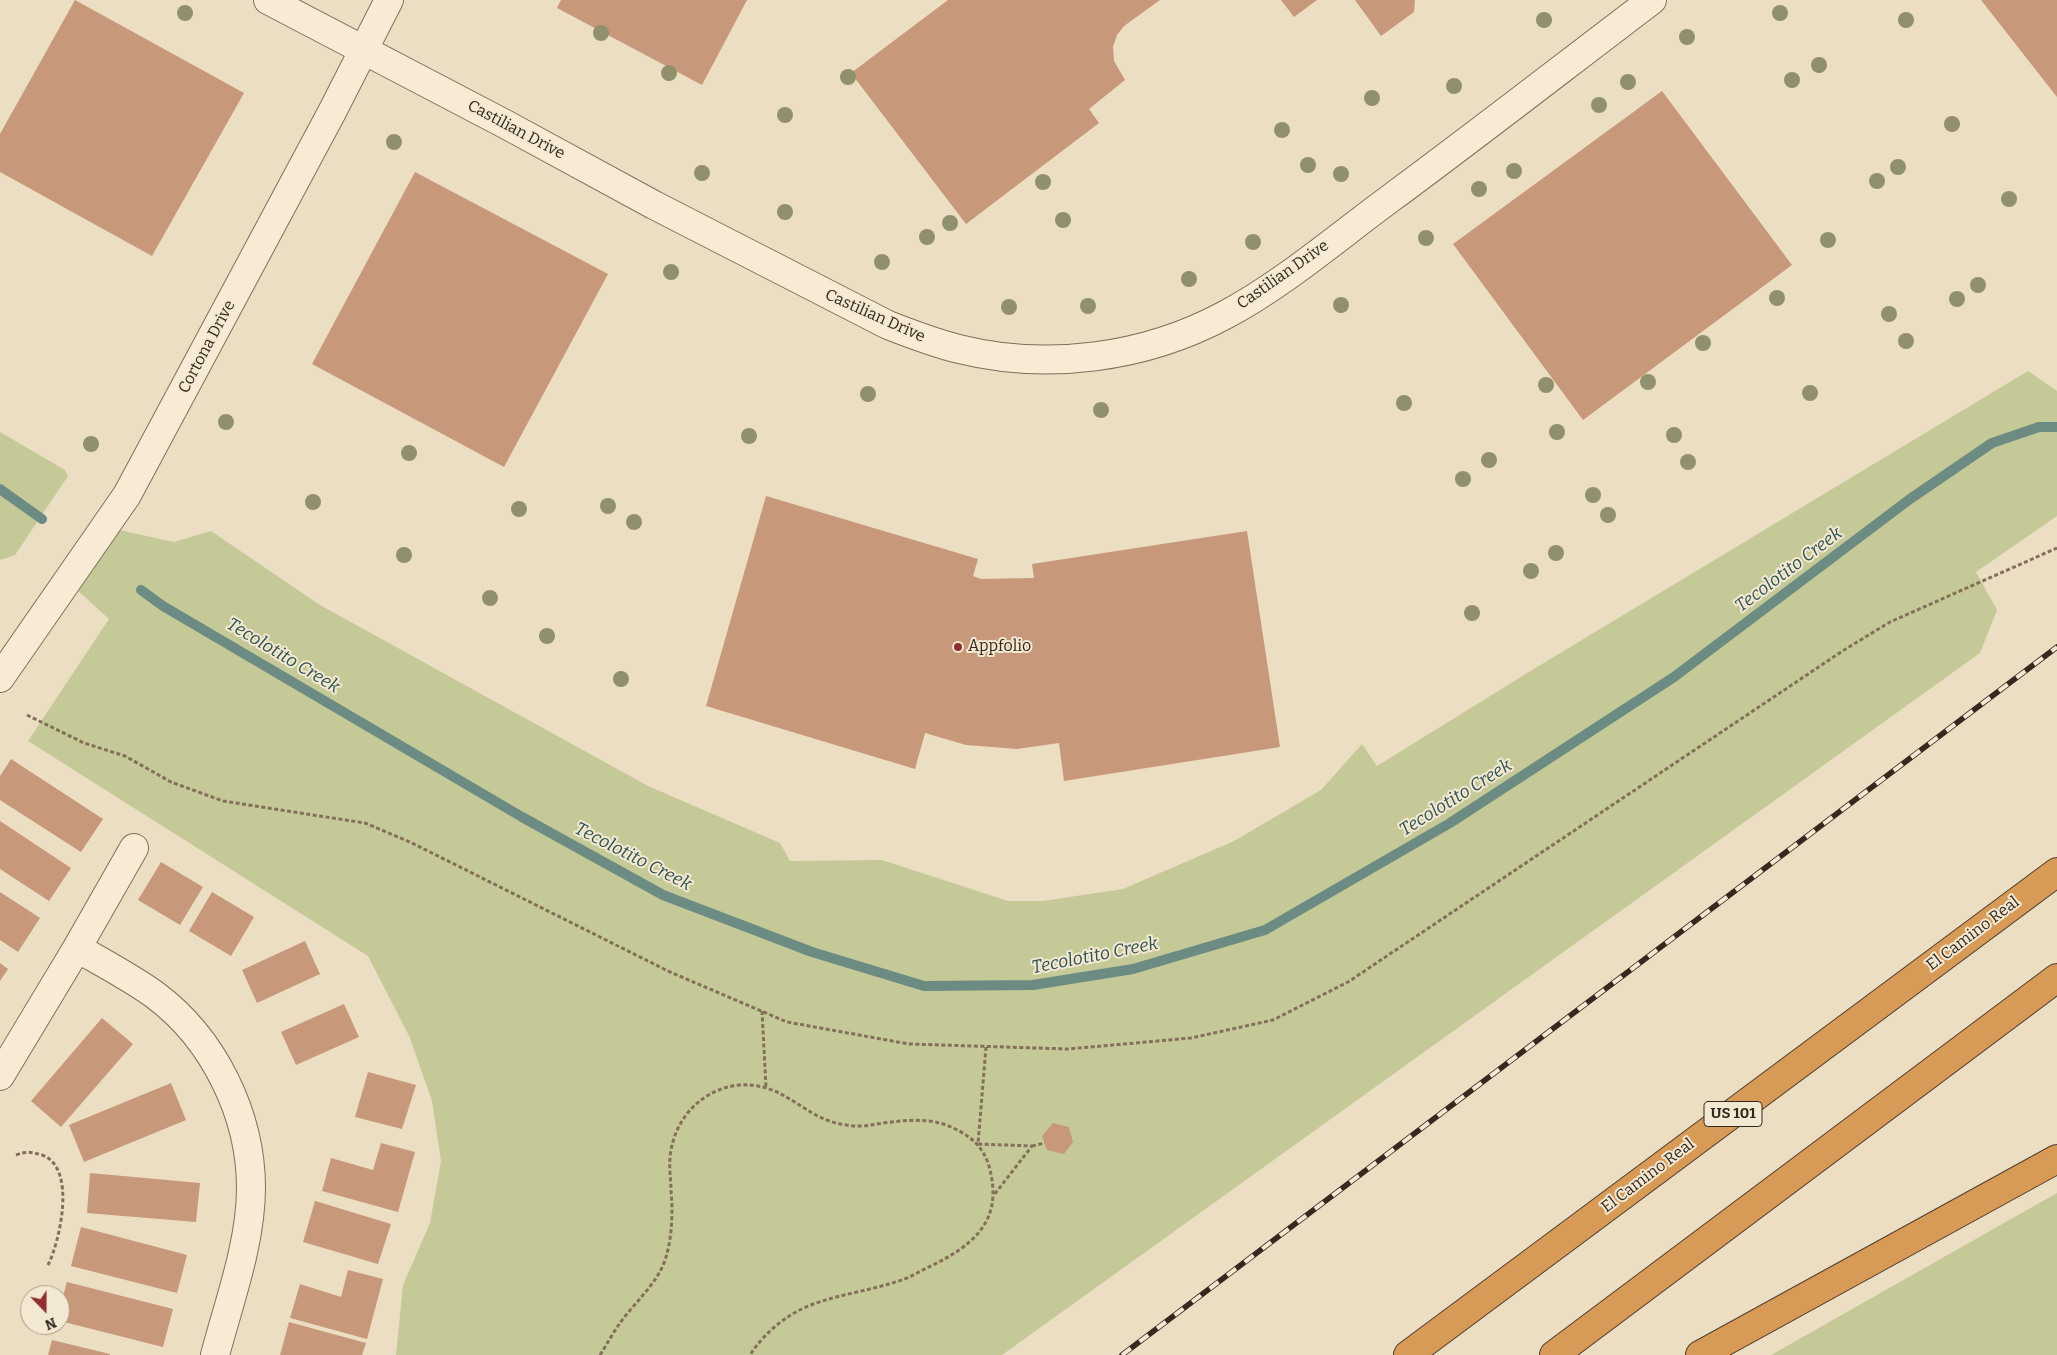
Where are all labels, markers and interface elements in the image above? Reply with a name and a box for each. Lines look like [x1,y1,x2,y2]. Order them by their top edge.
street label: Castilian Drive [464,96,568,164]
street label: Castilian Drive [1233,236,1333,314]
street label: Castilian Drive [822,285,928,347]
street label: Cortona Drive [174,297,240,397]
water label: Tecolotito Creek [1731,523,1847,617]
water label: Tecolotito Creek [222,614,344,698]
place label: Appfolio [968,637,1031,657]
marker: Appfolio [952,641,964,653]
water label: Tecolotito Creek [1396,755,1516,841]
water label: Tecolotito Creek [571,818,695,896]
street label: El Camino Real [1923,893,2023,975]
water label: Tecolotito Creek [1030,933,1160,979]
road number: US 101 [1704,1102,1762,1126]
street label: El Camino Real [1598,1135,1698,1217]
north arrow [20,1285,70,1335]
text: N [42,1314,59,1333]

